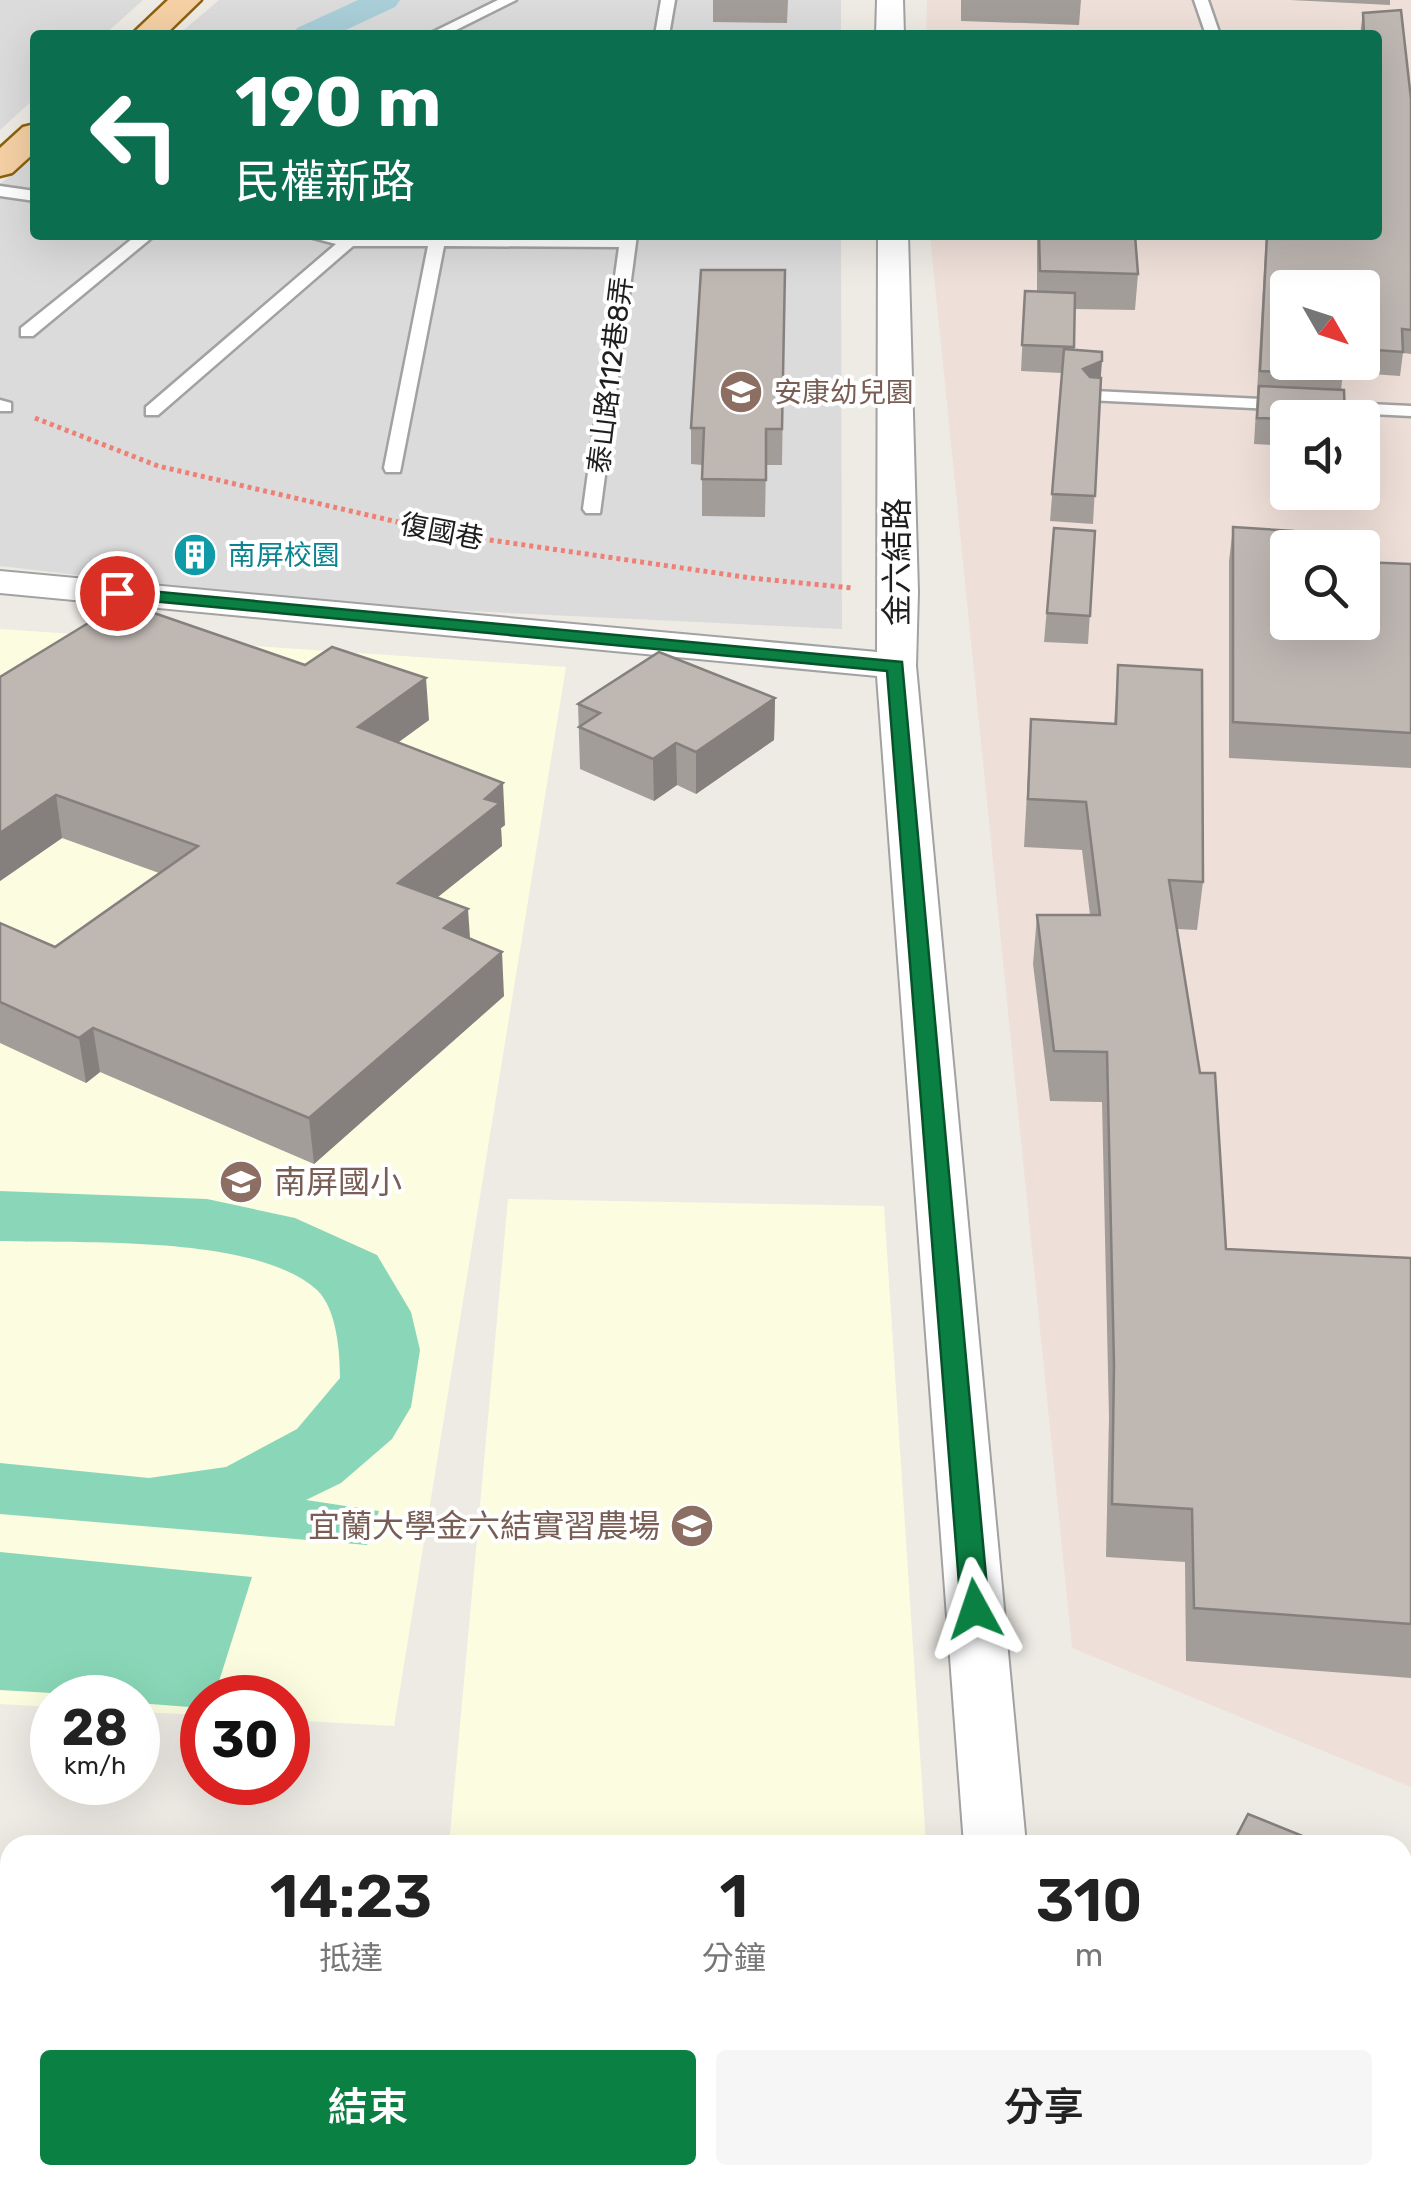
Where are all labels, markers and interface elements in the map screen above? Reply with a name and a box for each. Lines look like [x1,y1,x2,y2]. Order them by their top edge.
text: 190 m [235,61,441,144]
icon: left [70,70,200,200]
text: 民權新路 [235,155,415,208]
north arrow [1270,270,1380,380]
map controls [1270,270,1380,640]
street label: 泰山路112巷8弄 [582,275,639,475]
school or university icon: 安康幼兒園 [718,369,764,415]
place label: 安康幼兒園 [774,376,914,409]
button: sound [1270,400,1380,510]
street label: 金六結路 [878,498,916,626]
street label: 復國巷 [398,507,486,556]
button: search [1270,530,1380,640]
building icon: 南屏校園 [172,532,218,578]
place label: 南屏校園 [228,539,340,572]
pin [75,551,160,636]
icon: arrive [90,566,145,621]
school or university icon: 南屏國小 [218,1159,264,1205]
place label: 南屏國小 [274,1163,402,1201]
school or university icon: 宜蘭大學金六結實習農場 [669,1503,715,1549]
place label: 宜蘭大學金六結實習農場 [308,1507,660,1545]
position arrow [923,1557,1027,1661]
speed limit sign: 30 [180,1675,310,1805]
text: 28 [62,1698,128,1758]
text: km/h [64,1751,126,1780]
text: 14:23 [270,1861,432,1932]
text: 1 [720,1861,748,1932]
text: 310 [1036,1865,1142,1936]
text: m [1075,1936,1103,1974]
text: 抵達 [319,1939,383,1977]
text: 分鐘 [702,1939,766,1977]
button: 結束 [40,2050,696,2165]
button: 分享 [716,2050,1372,2165]

